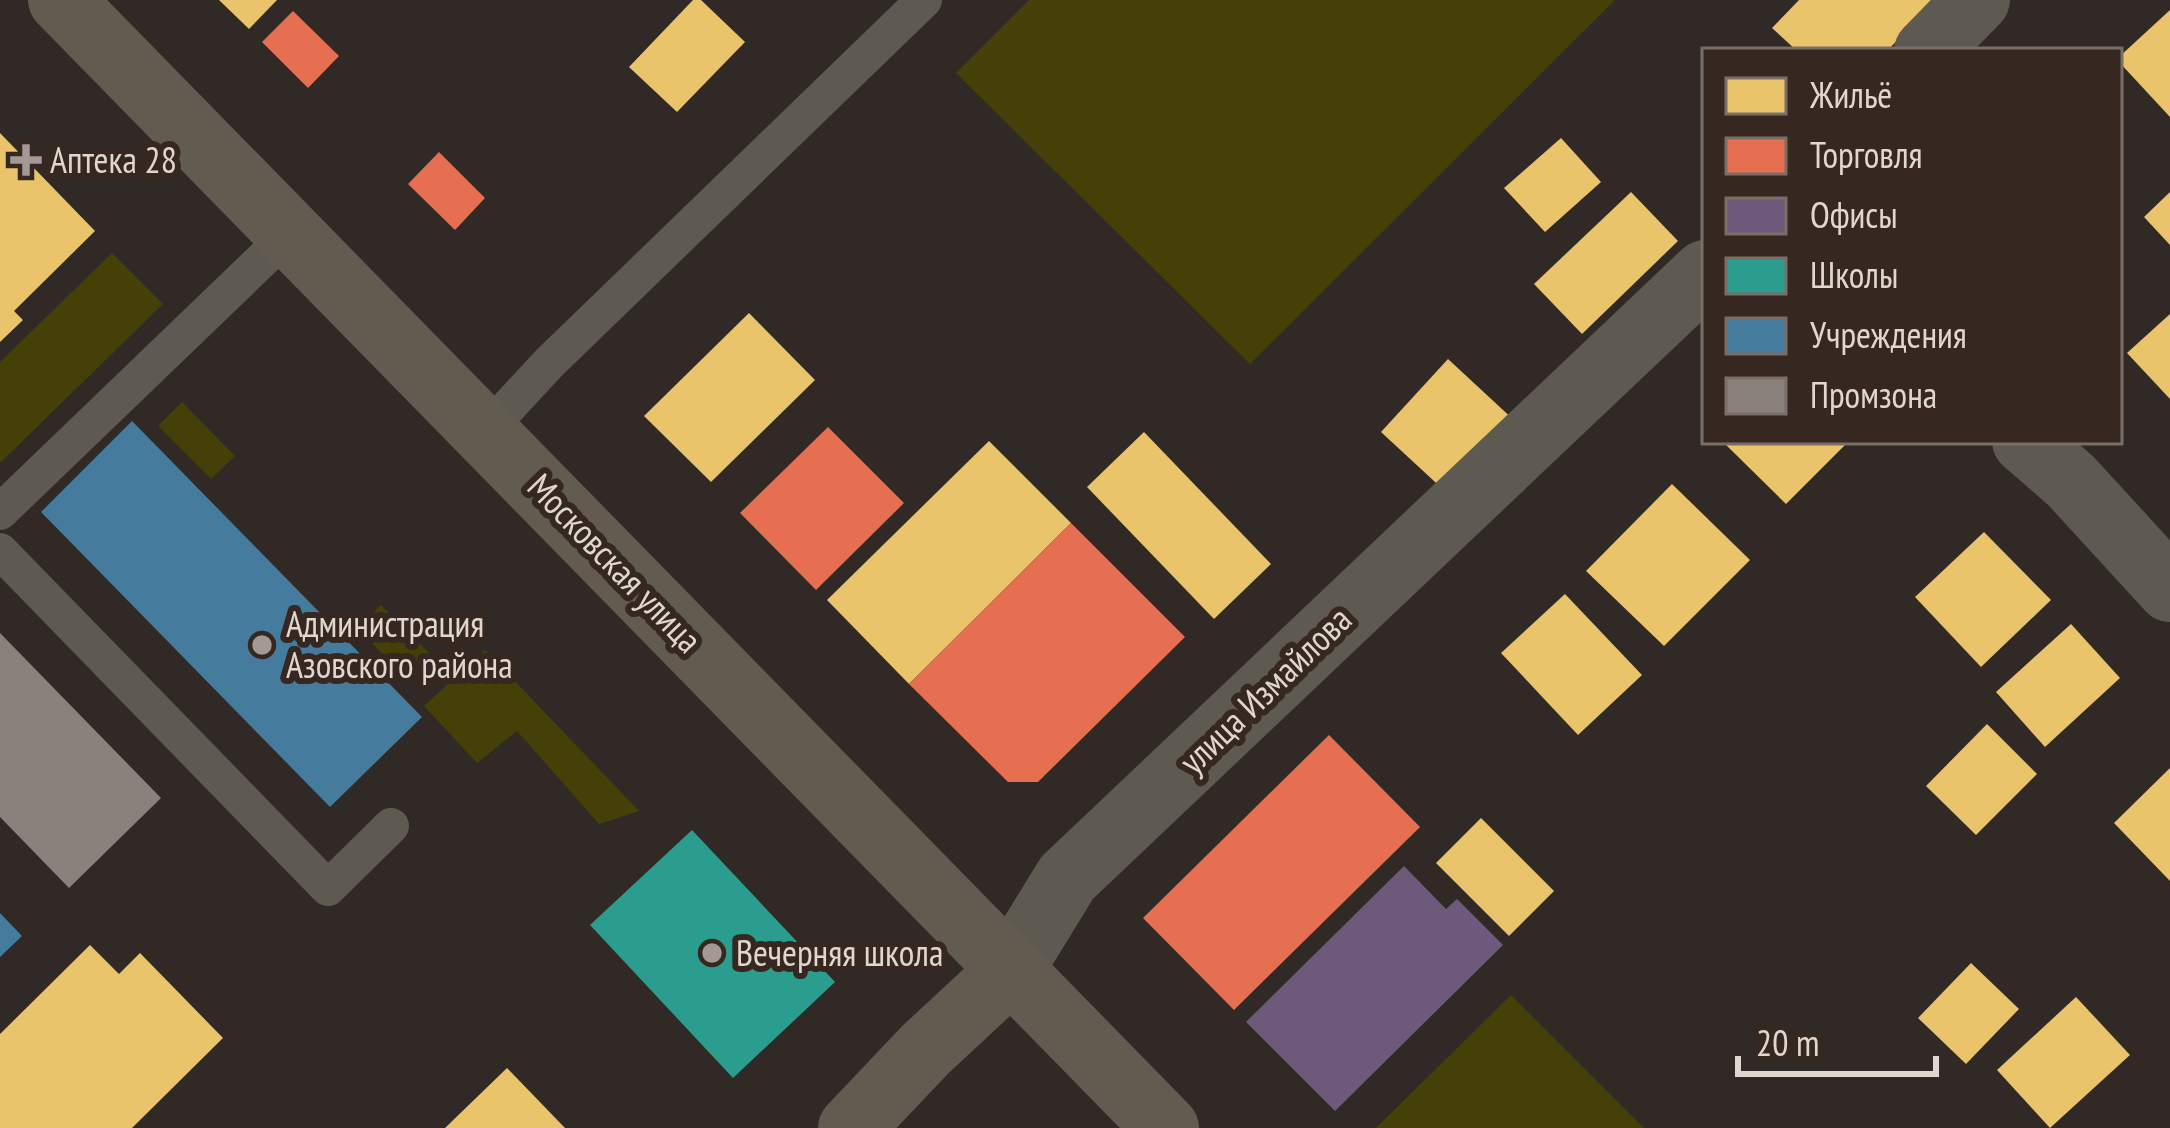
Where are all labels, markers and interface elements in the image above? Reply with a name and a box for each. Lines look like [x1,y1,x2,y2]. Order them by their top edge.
legend [1702,48,2122,444]
text: Жильё [1809,71,1892,118]
text: Торговля [1810,131,1922,178]
place label: Аптека 28 [50,136,177,183]
marker: Аптека 28 [13,147,39,173]
text: Офисы [1810,191,1898,238]
text: Школы [1810,251,1898,298]
text: Учреждения [1810,311,1967,358]
text: Промзона [1810,371,1937,418]
street label: Московская улица [518,463,713,662]
street label: улица Измайлова [1169,596,1361,784]
place label: Администрация Азовского района [286,600,513,688]
marker: Администрация Азовского района [249,632,275,658]
place label: Вечерняя школа [736,929,943,976]
marker: Вечерняя школа [699,940,725,966]
scale bar [1738,1002,1936,1076]
text: 20 m [1756,1019,1819,1066]

